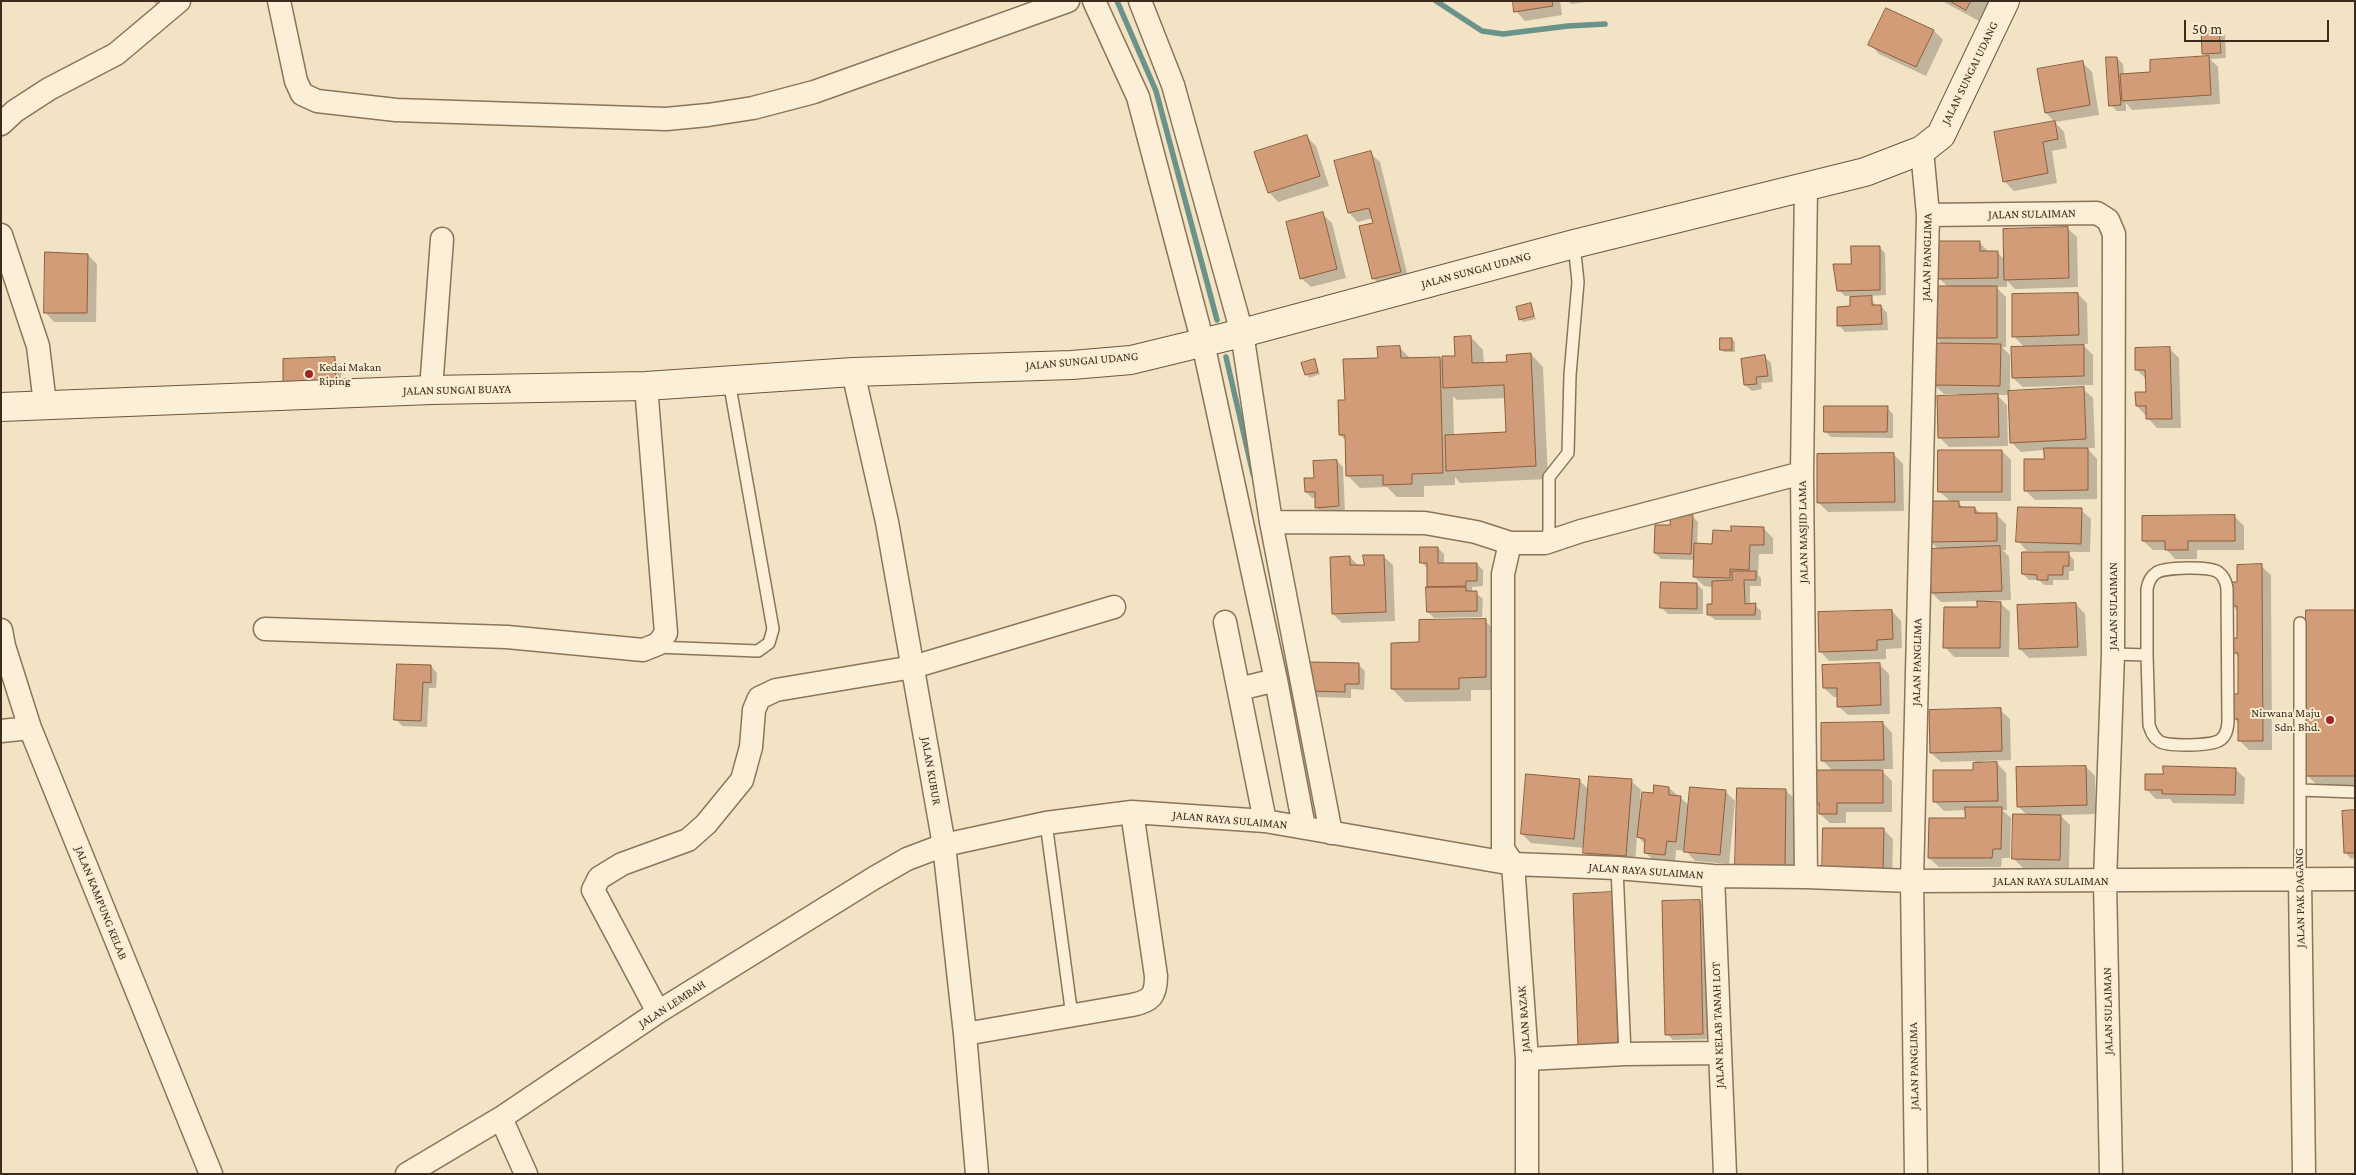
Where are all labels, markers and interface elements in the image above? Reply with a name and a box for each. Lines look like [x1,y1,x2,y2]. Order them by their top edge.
scale bar [2186,10,2331,42]
street label: JALAN SUNGAI UDANG [1939,19,2001,127]
text: 50 m [2192,21,2222,37]
street label: JALAN SULAIMAN [1988,206,2076,222]
street label: JALAN PANGLIMA [1919,213,1935,301]
street label: JALAN SUNGAI UDANG [1420,248,1532,292]
street label: JALAN SUNGAI UDANG [1025,349,1139,373]
place label: Kedai Makan Riping [319,360,381,388]
marker: Kedai Makan Riping [303,368,315,380]
street label: JALAN SUNGAI BUAYA [403,382,511,398]
street label: JALAN MASJID LAMA [1795,480,1811,584]
street label: JALAN SULAIMAN [2106,562,2120,650]
street label: JALAN PANGLIMA [1909,618,1925,706]
place label: Nirwana Maju Sdn. Bhd. [2251,706,2320,734]
marker: Nirwana Maju Sdn. Bhd. [2324,714,2336,726]
street label: JALAN KUBUR [918,736,944,806]
street label: JALAN RAYA SULAIMAN [1172,808,1288,832]
street label: JALAN KAMPUNG KELAB [72,844,130,962]
street label: JALAN PAK DAGANG [2292,848,2308,948]
street label: JALAN RAYA SULAIMAN [1588,860,1704,882]
street label: JALAN RAYA SULAIMAN [1993,874,2109,888]
street label: JALAN KELAB TANAH LOT [1709,962,1727,1088]
street label: JALAN SULAIMAN [2100,967,2116,1055]
street label: JALAN LEMBAH [636,977,708,1031]
street label: JALAN RAZAK [1515,985,1533,1053]
street label: JALAN PANGLIMA [1906,1022,1922,1110]

